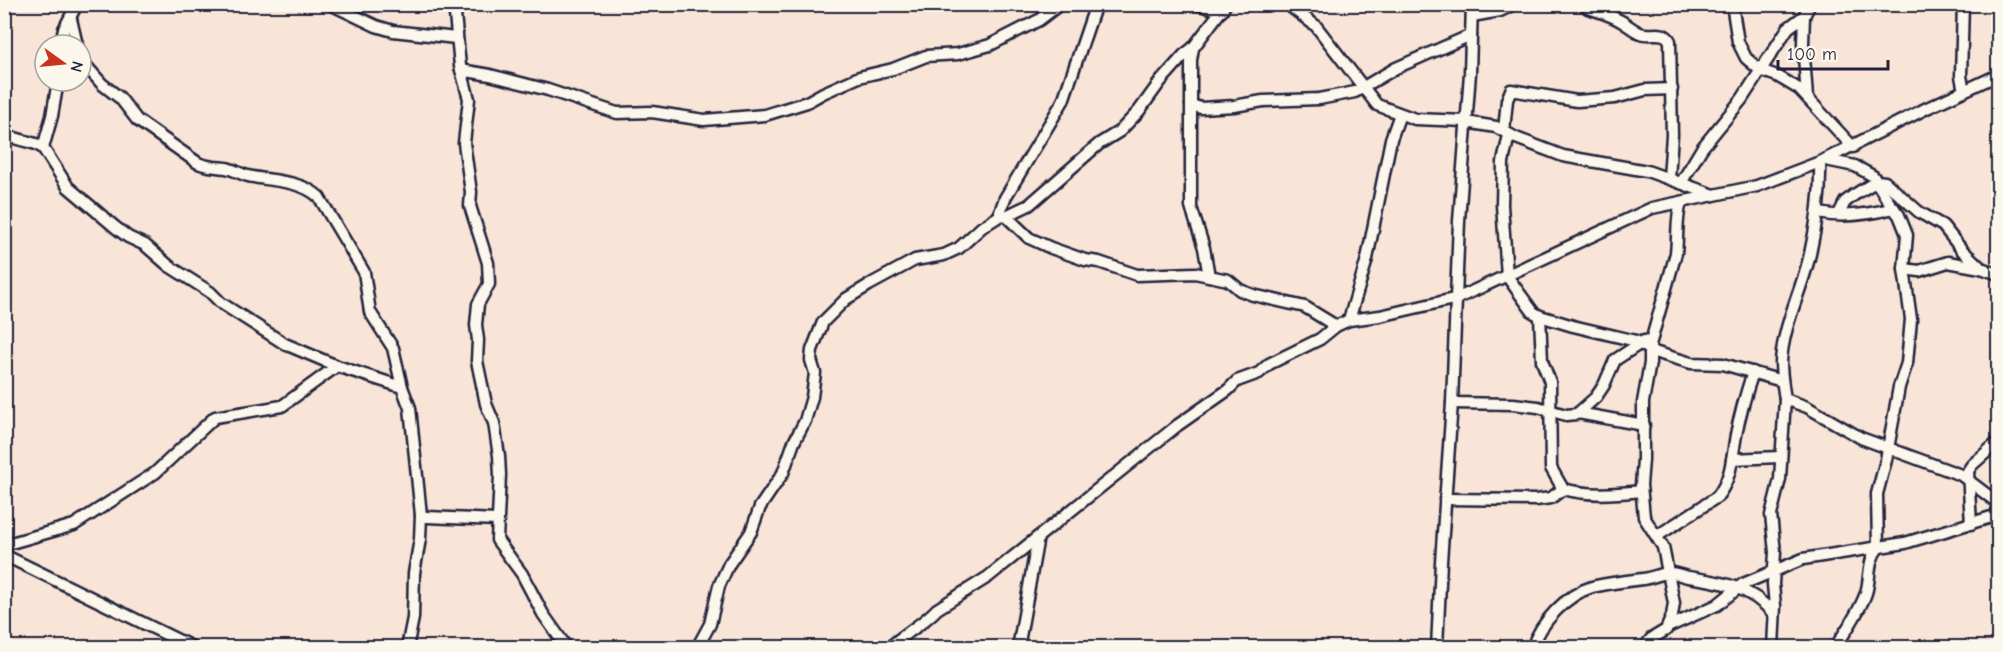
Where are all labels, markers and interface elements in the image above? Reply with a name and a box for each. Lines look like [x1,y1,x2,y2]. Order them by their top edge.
north arrow [33,33,93,93]
scale bar [1778,33,1888,71]
text: 100 m [1787,44,1837,65]
text: N [66,59,87,74]

